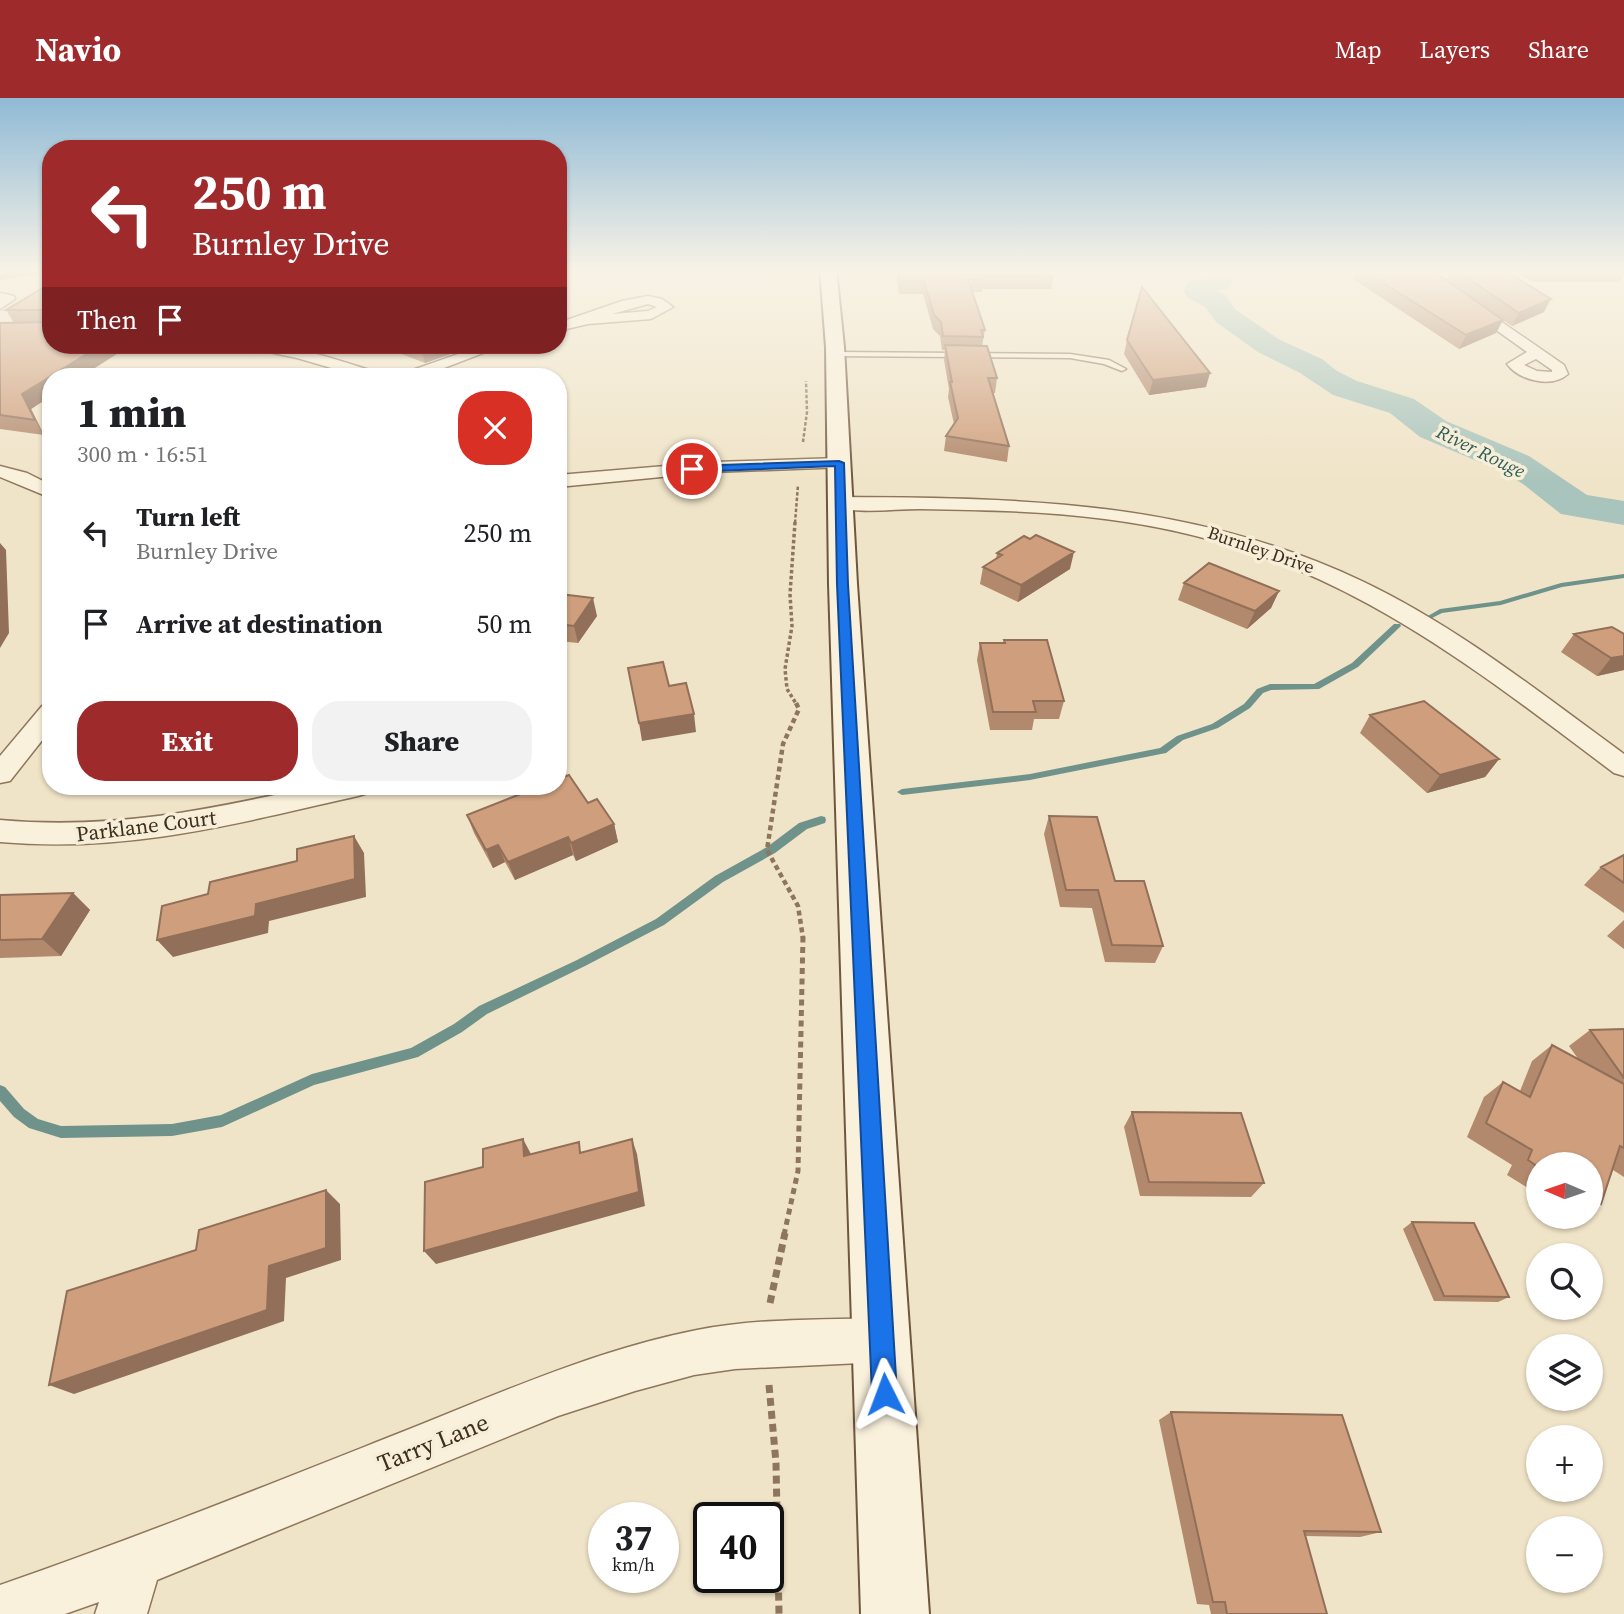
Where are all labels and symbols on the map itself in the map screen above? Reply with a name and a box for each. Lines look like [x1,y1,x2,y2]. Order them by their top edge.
water label: River Rouge [1431,418,1530,484]
pin [662,439,722,499]
street label: Burnley Drive [1205,520,1318,579]
street label: Parklane Court [74,803,218,848]
north arrow [1526,1152,1603,1228]
position arrow [848,1357,922,1431]
street label: Tarry Lane [372,1405,493,1480]
speed limit sign: 40 [693,1502,784,1593]

